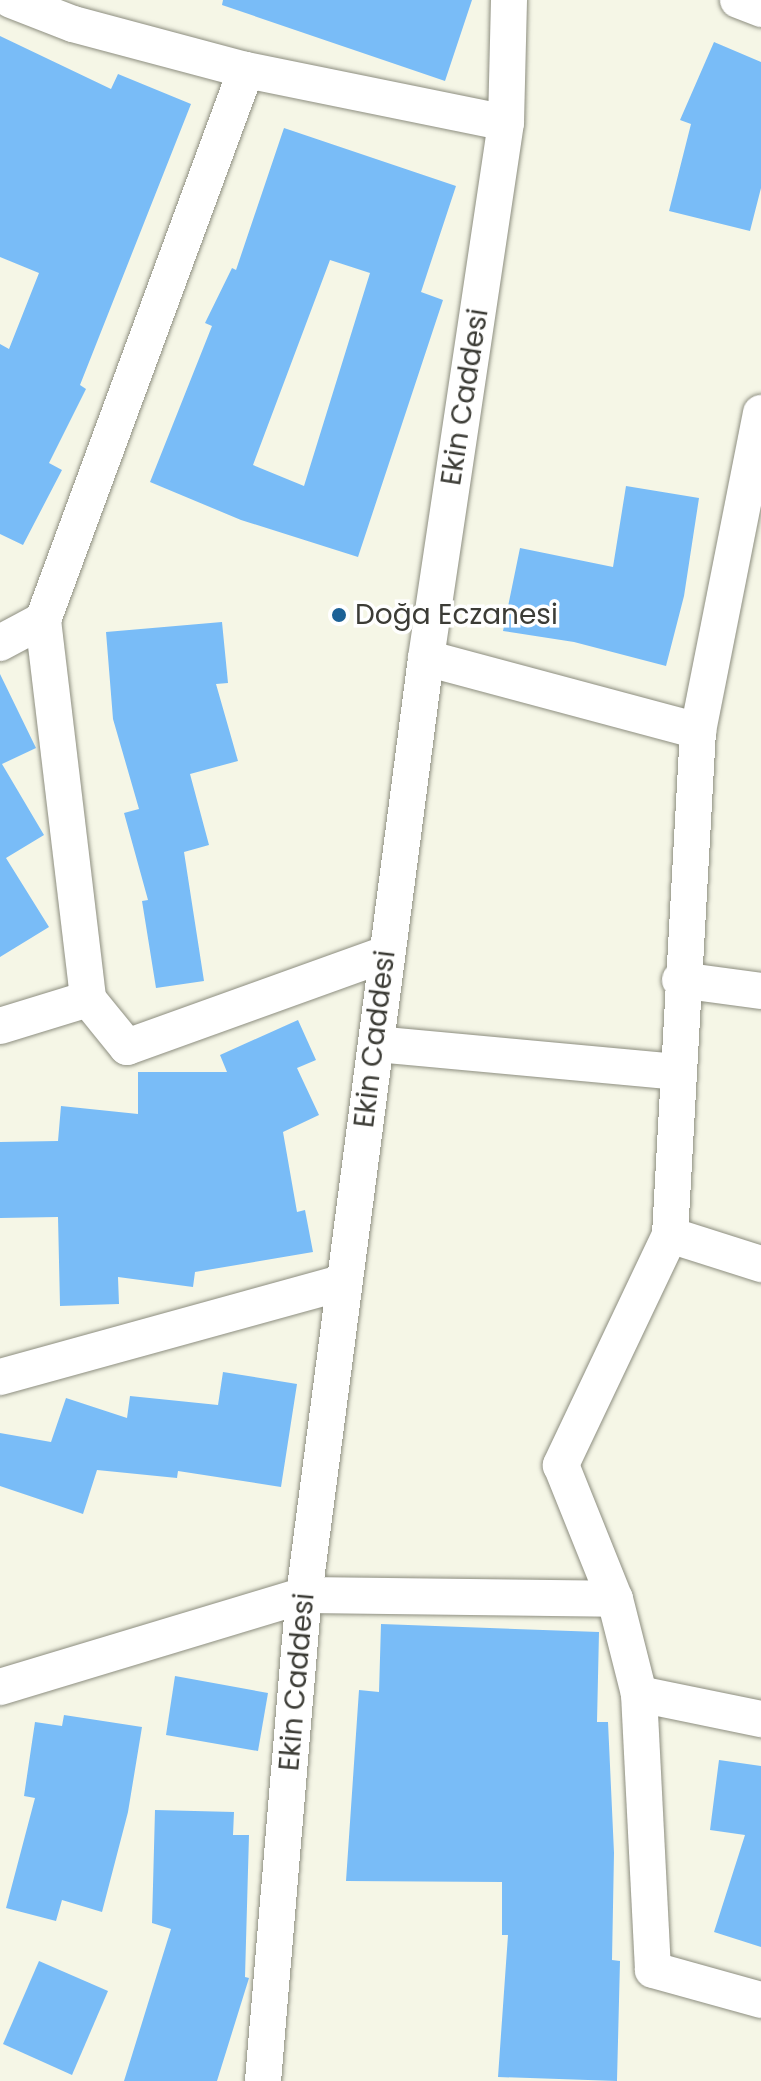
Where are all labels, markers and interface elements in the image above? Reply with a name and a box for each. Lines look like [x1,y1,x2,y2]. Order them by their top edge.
street label: Ekin Caddesi [434,306,496,488]
place label: Doğa Eczanesi [355,598,558,632]
marker: Doğa Eczanesi [330,606,348,624]
street label: Ekin Caddesi [347,948,403,1130]
street label: Ekin Caddesi [272,1592,322,1772]

